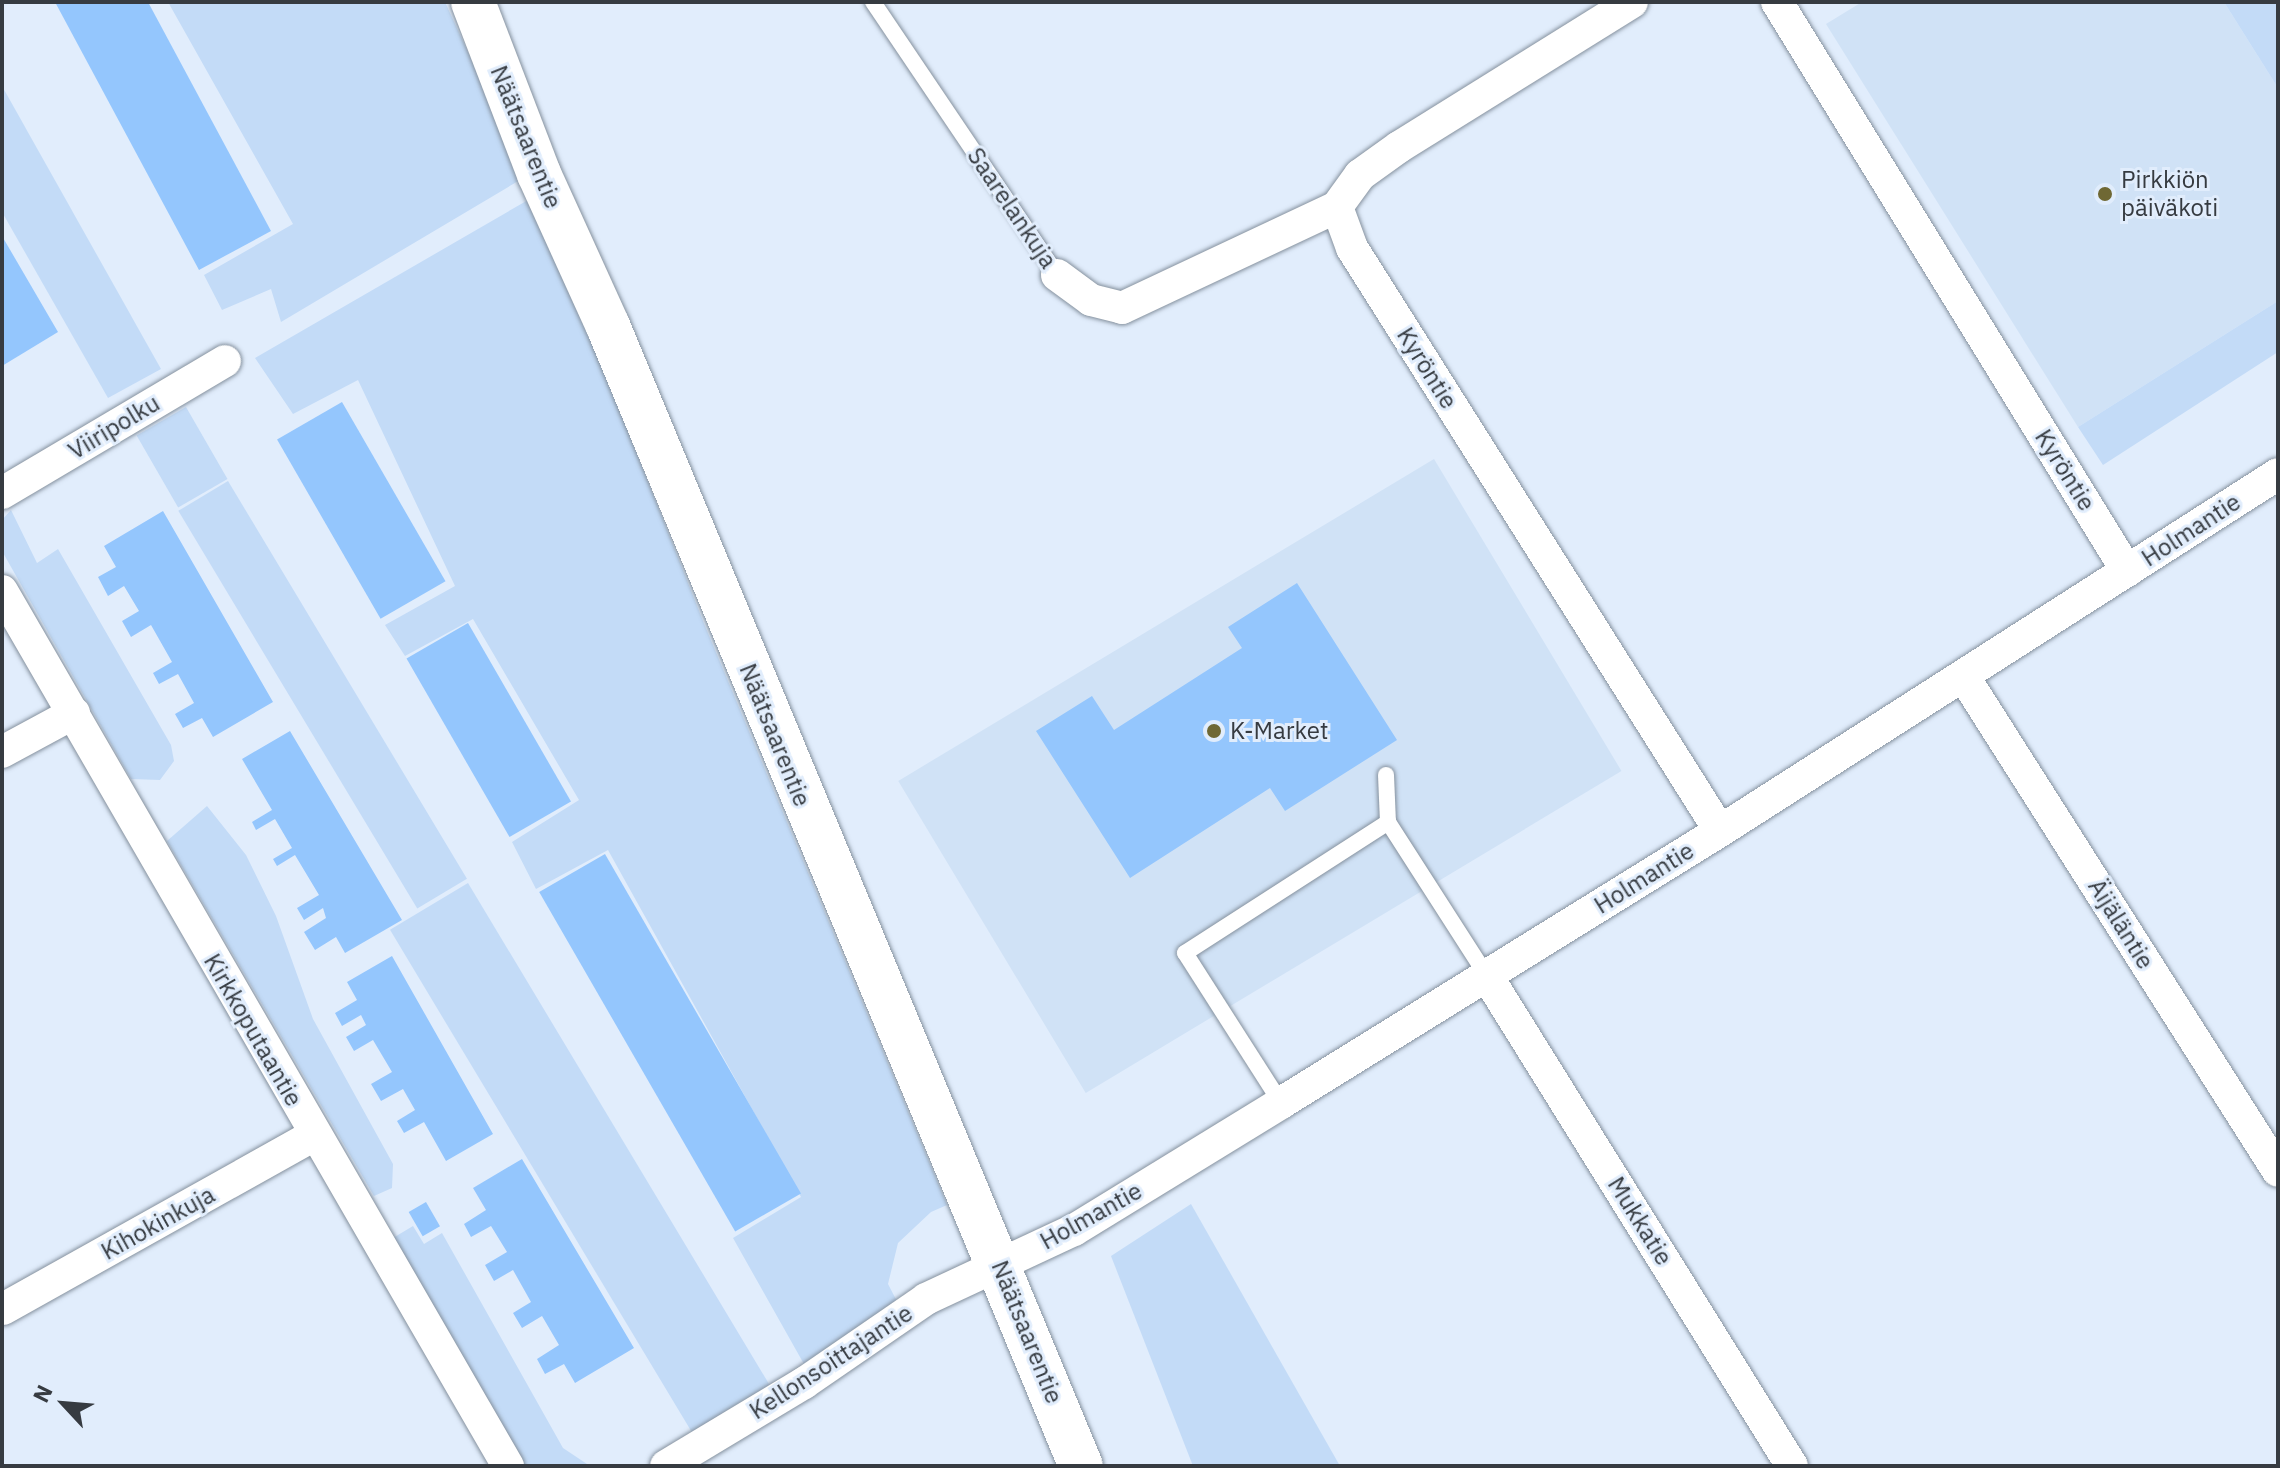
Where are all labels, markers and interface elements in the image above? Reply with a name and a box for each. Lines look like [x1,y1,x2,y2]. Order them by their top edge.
street label: Näätsaarentie [484,61,568,213]
street label: Saarelankuja [961,142,1063,274]
place label: Pirkkiön päiväkoti [2121,166,2218,222]
marker: Pirkkiön päiväkoti [2096,185,2114,203]
street label: Kyröntie [1391,322,1463,414]
street label: Viiripolku [63,389,165,465]
street label: Kyröntie [2029,424,2101,516]
street label: Holmantie [2136,487,2246,573]
street label: Näätsaarentie [733,659,817,811]
place label: K-Market [1230,717,1328,745]
marker: K-Market [1205,722,1223,740]
street label: Holmantie [1589,836,1699,920]
street label: Äijäläntie [2082,874,2160,974]
street label: Kirkkoputaantie [198,949,308,1111]
street label: Mukkatie [1602,1172,1678,1270]
street label: Holmantie [1035,1176,1147,1256]
street label: Kihokinkuja [96,1180,220,1266]
street label: Näätsaarentie [985,1256,1069,1408]
street label: Kellonsoittajantie [744,1299,918,1425]
north arrow [24,1364,104,1444]
text: N [25,1380,59,1407]

